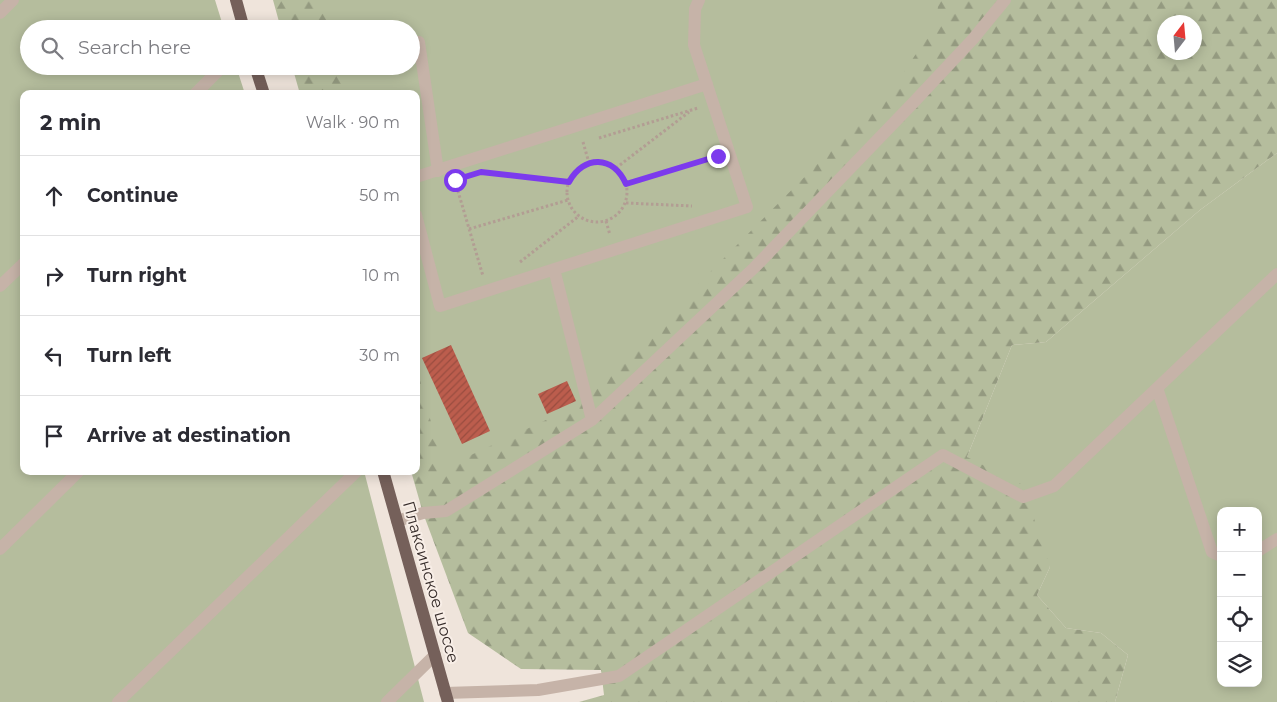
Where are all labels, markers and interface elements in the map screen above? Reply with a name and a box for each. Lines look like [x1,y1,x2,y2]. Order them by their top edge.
north arrow [1157,15,1202,60]
search box [20,20,420,75]
icon: search [38,34,66,62]
text: Search here [78,36,191,59]
text: 2 min [40,110,101,135]
text: Walk · 90 m [306,113,400,132]
route end [707,145,730,168]
route start [444,169,467,192]
icon: ahead [40,182,68,210]
text: Continue [87,184,178,207]
text: 50 m [359,186,400,205]
icon: right [40,262,68,290]
text: Turn right [87,264,187,287]
text: 10 m [362,266,400,285]
icon: left [40,342,68,370]
text: Turn left [87,344,172,367]
text: 30 m [359,346,400,365]
icon: arrive [40,422,68,450]
text: Arrive at destination [87,424,291,447]
street label: Плаксинское шоссе [399,499,463,665]
map controls [1217,507,1262,687]
button: + [1217,507,1262,552]
button: − [1217,552,1262,597]
button: locate [1217,597,1262,642]
button: layers [1217,642,1262,687]

